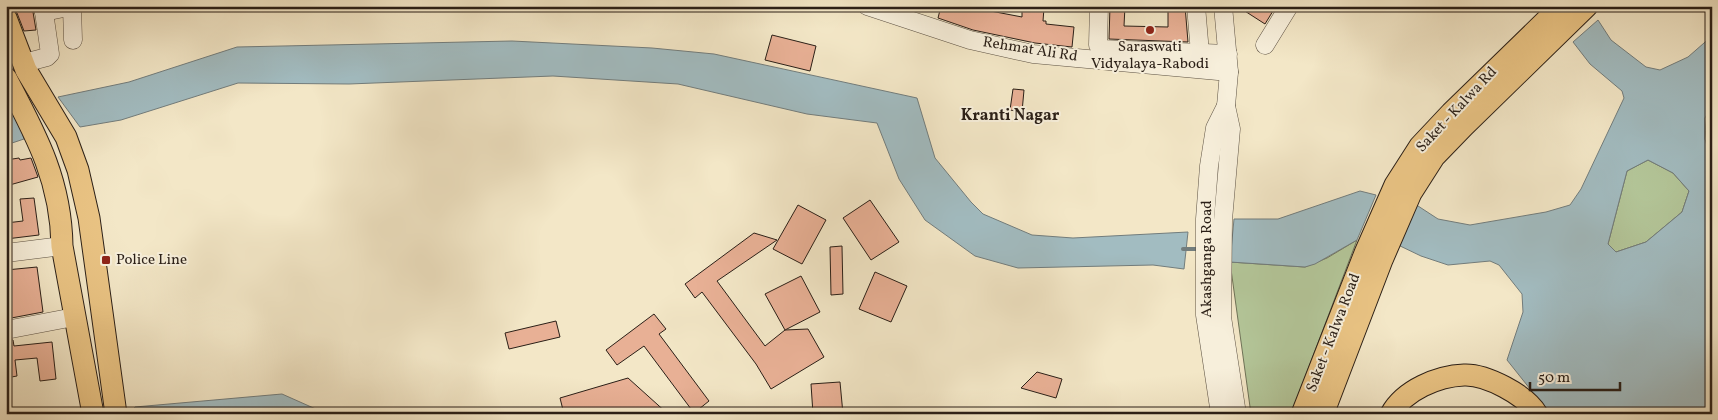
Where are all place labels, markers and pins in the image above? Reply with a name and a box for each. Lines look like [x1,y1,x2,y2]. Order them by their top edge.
marker: Saraswati Vidyalaya-Rabodi [1144,24,1156,36]
place label: Saraswati Vidyalaya-Rabodi [1091,37,1209,75]
place label: Police Line [116,250,187,271]
marker: Police Line [100,254,112,266]

